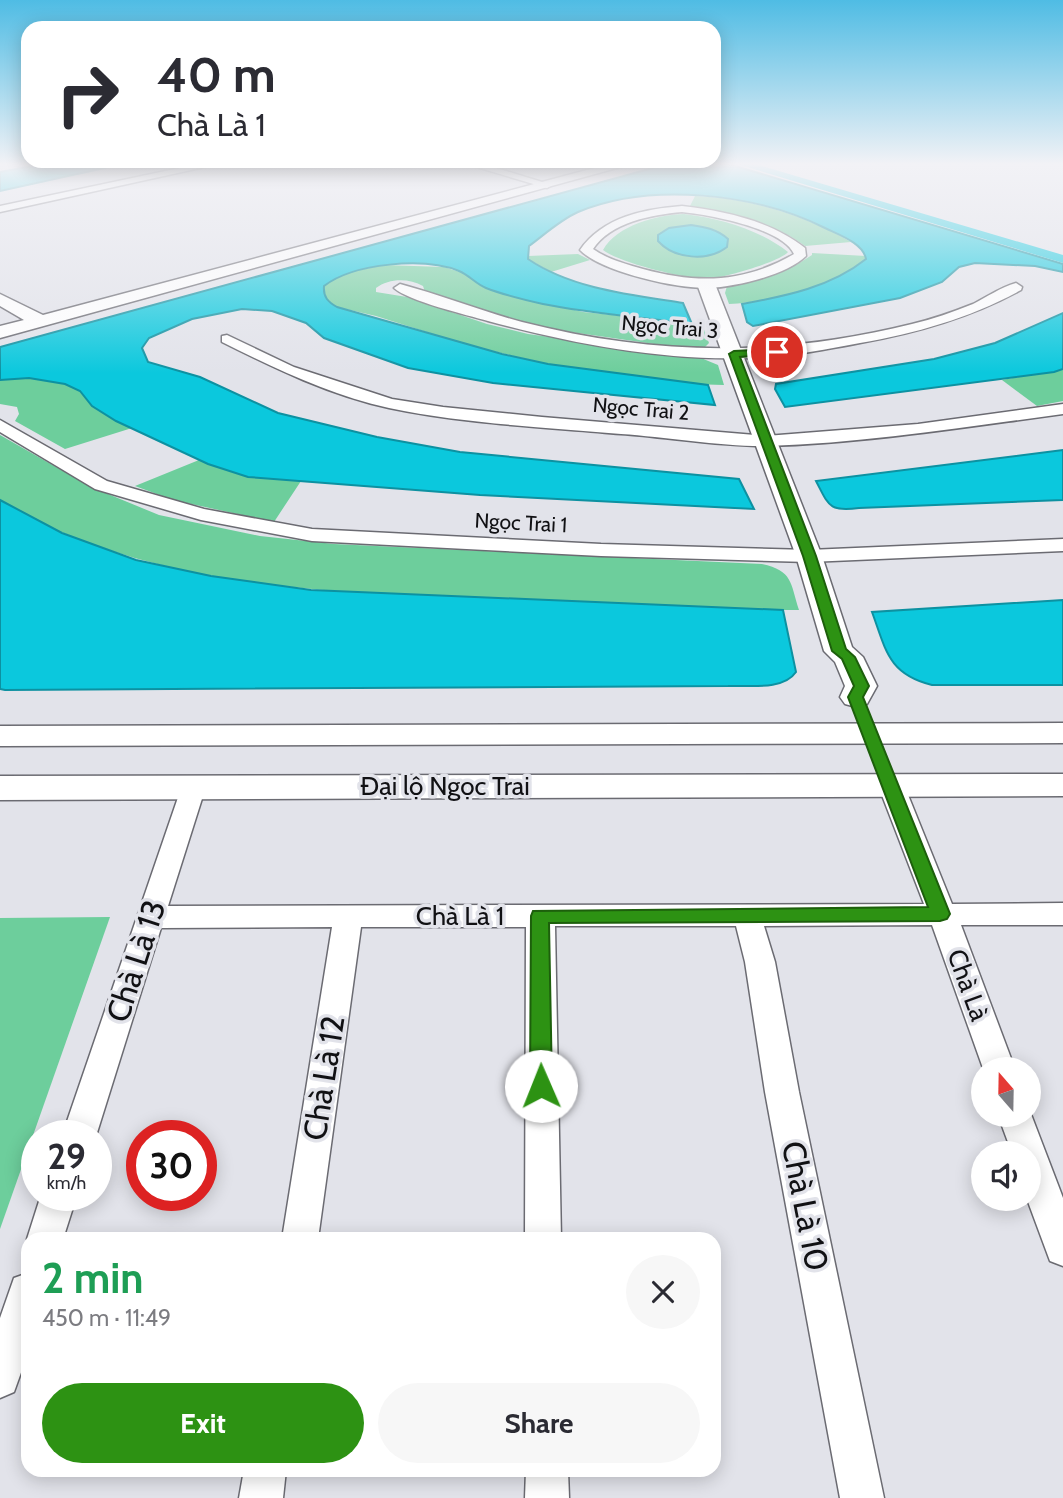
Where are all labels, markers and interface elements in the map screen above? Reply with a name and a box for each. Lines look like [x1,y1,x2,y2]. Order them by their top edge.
text: 40 m [157,45,276,104]
icon: right [42,49,133,140]
text: Chà Là 1 [157,105,266,144]
street label: Ngọc Trai 3 [621,310,720,343]
pin [747,322,807,382]
icon: arrive [758,333,796,371]
street label: Ngọc Trai 2 [592,392,690,425]
street label: Ngọc Trai 1 [474,508,568,537]
street label: Đại lộ Ngọc Trai [360,770,530,802]
street label: Chà Là 13 [98,895,174,1027]
street label: Chà Là 1 [416,900,504,932]
street label: Chà Là [940,945,996,1026]
street label: Chà Là 12 [294,1013,353,1143]
position arrow [504,1049,578,1123]
north arrow [971,1057,1041,1127]
map controls [971,1057,1041,1211]
speed limit sign: 30 [126,1120,217,1211]
text: 29 [47,1135,86,1178]
street label: Chà Là 10 [774,1138,837,1274]
button: sound [971,1141,1041,1211]
text: km/h [47,1172,86,1194]
text: 2 min [42,1252,143,1304]
button: close [626,1255,700,1329]
text: 450 m · 11:49 [42,1304,171,1332]
button: Exit [42,1383,364,1463]
button: Share [378,1383,700,1463]

